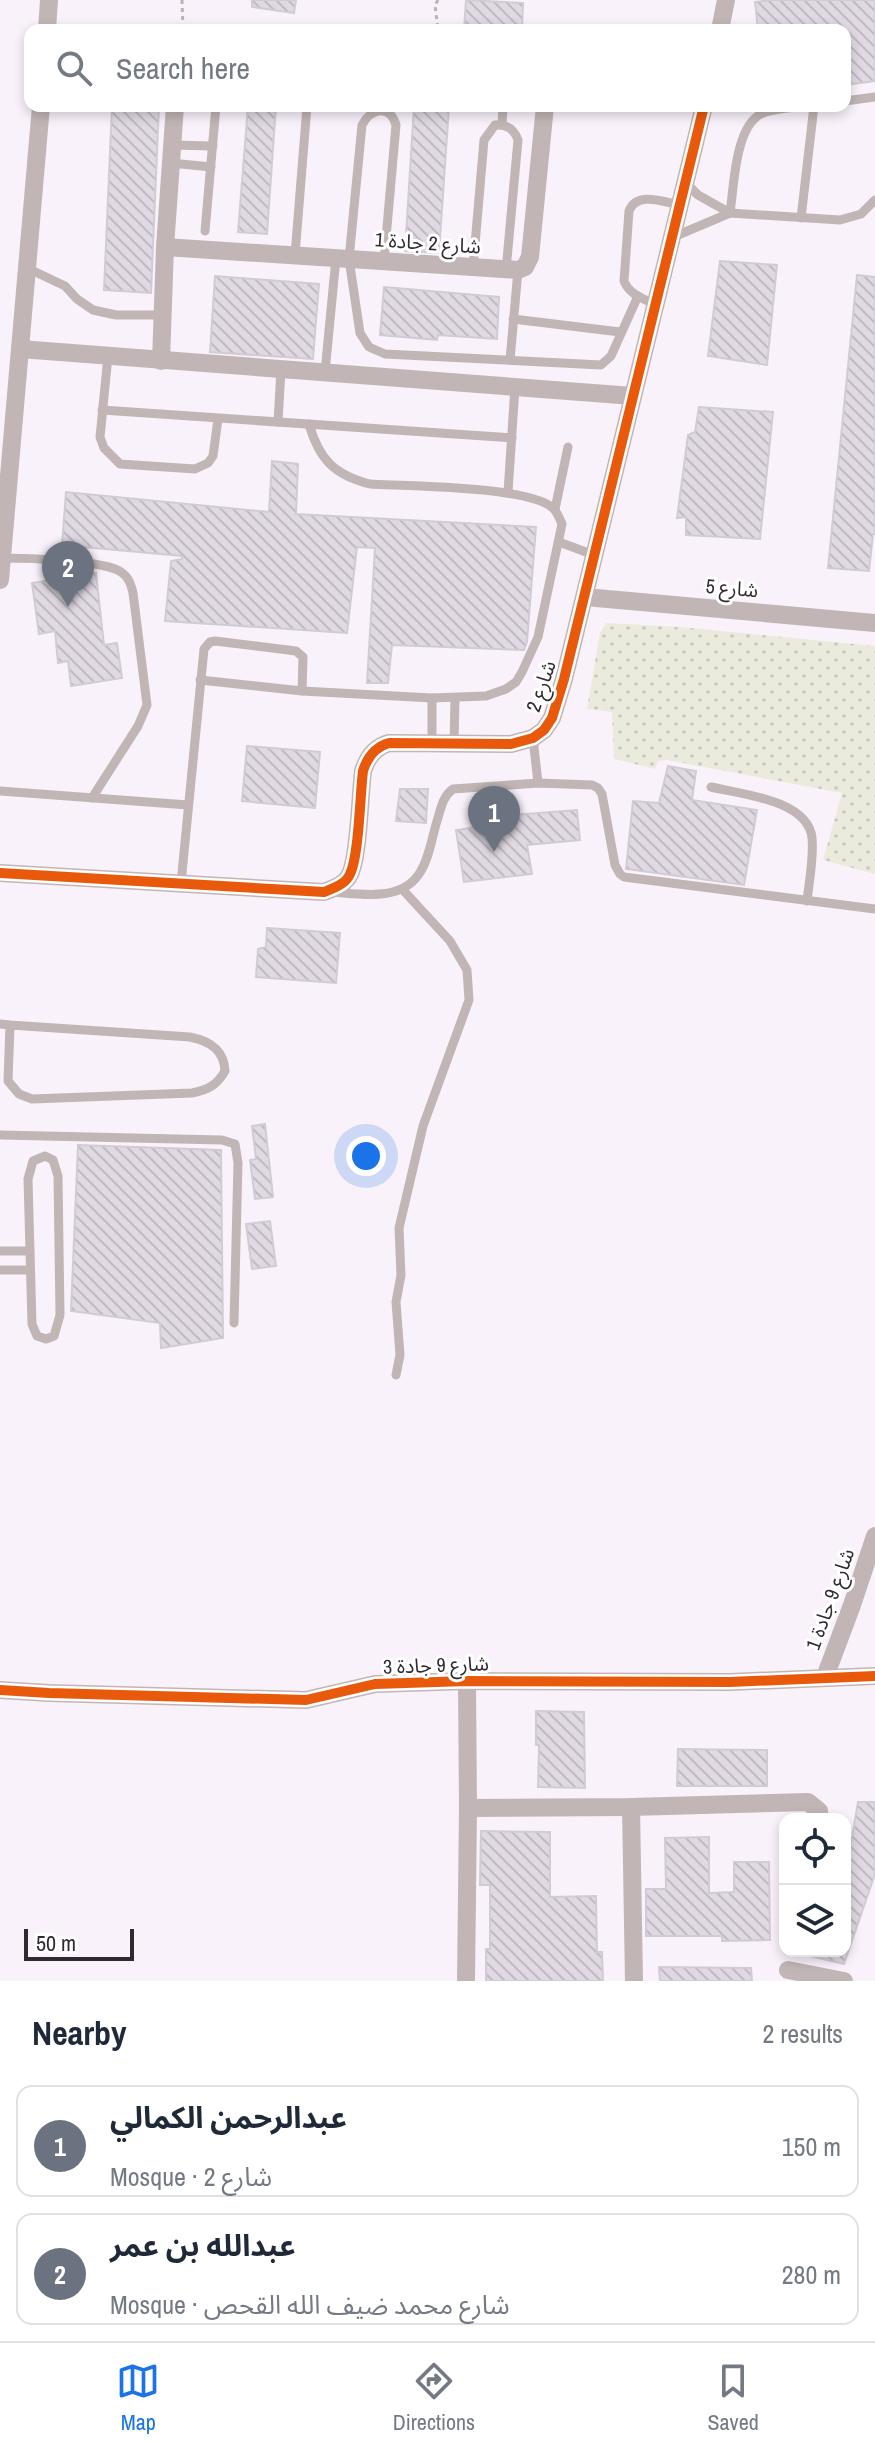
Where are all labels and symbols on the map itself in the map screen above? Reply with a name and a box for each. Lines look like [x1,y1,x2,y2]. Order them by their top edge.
street label: شارع 2 جادة 1 [374,225,482,262]
pin: 2 [42,541,94,607]
street label: شارع 5 [704,572,759,605]
street label: شارع 2 [519,657,564,716]
pin: 1 [468,786,520,852]
your location [346,1136,386,1176]
street label: شارع 9 جادة 1 [799,1544,862,1654]
street label: شارع 9 جادة 3 [382,1649,490,1682]
scale bar [24,1925,134,1961]

